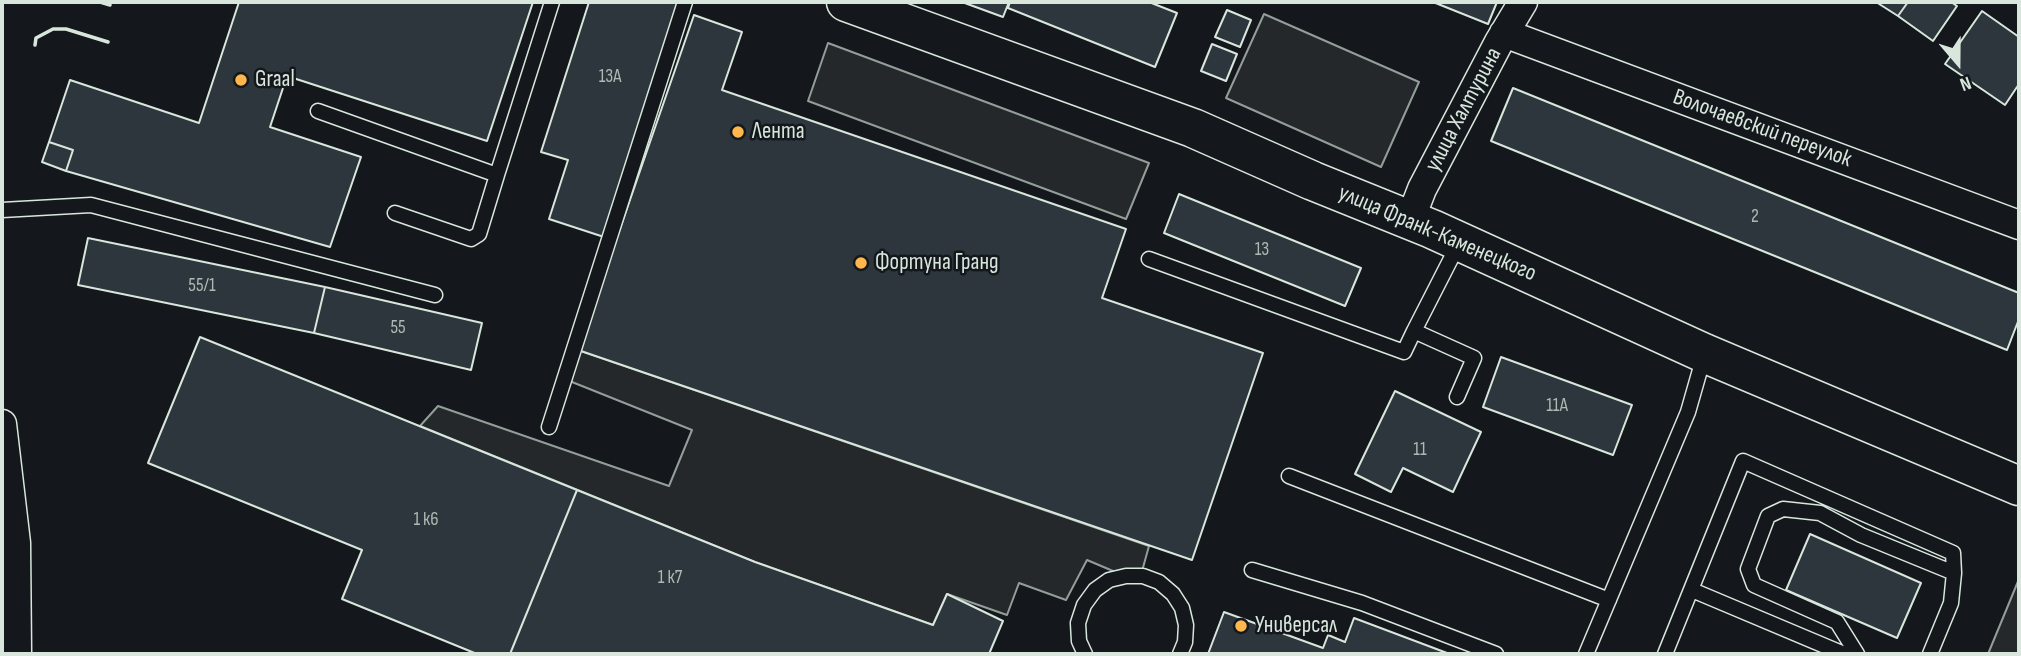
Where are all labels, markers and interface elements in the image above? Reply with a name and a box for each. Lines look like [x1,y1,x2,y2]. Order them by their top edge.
north arrow [1923,28,1993,98]
street label: улица Халтурина [1420,43,1508,177]
place label: Graal [255,66,295,94]
house number: 13А [599,66,621,88]
text: N [1957,71,1974,96]
marker: Graal [233,72,249,88]
street label: Волочаевский переулок [1669,84,1855,174]
place label: Лента [752,118,805,146]
marker: Лента [730,124,746,140]
street label: улица Франк-Каменецкого [1334,180,1540,288]
house number: 2 [1751,206,1759,228]
house number: 13 [1255,239,1269,261]
place label: Фортуна Гранд [875,249,999,277]
marker: Фортуна Гранд [853,255,869,271]
house number: 55/1 [188,275,216,297]
house number: 55 [390,317,406,339]
house number: 11А [1546,395,1568,417]
house number: 11 [1413,439,1427,461]
house number: 1 к6 [413,509,439,531]
house number: 1 к7 [658,567,682,589]
place label: Универсал [1255,612,1337,640]
marker: Универсал [1233,618,1249,634]

